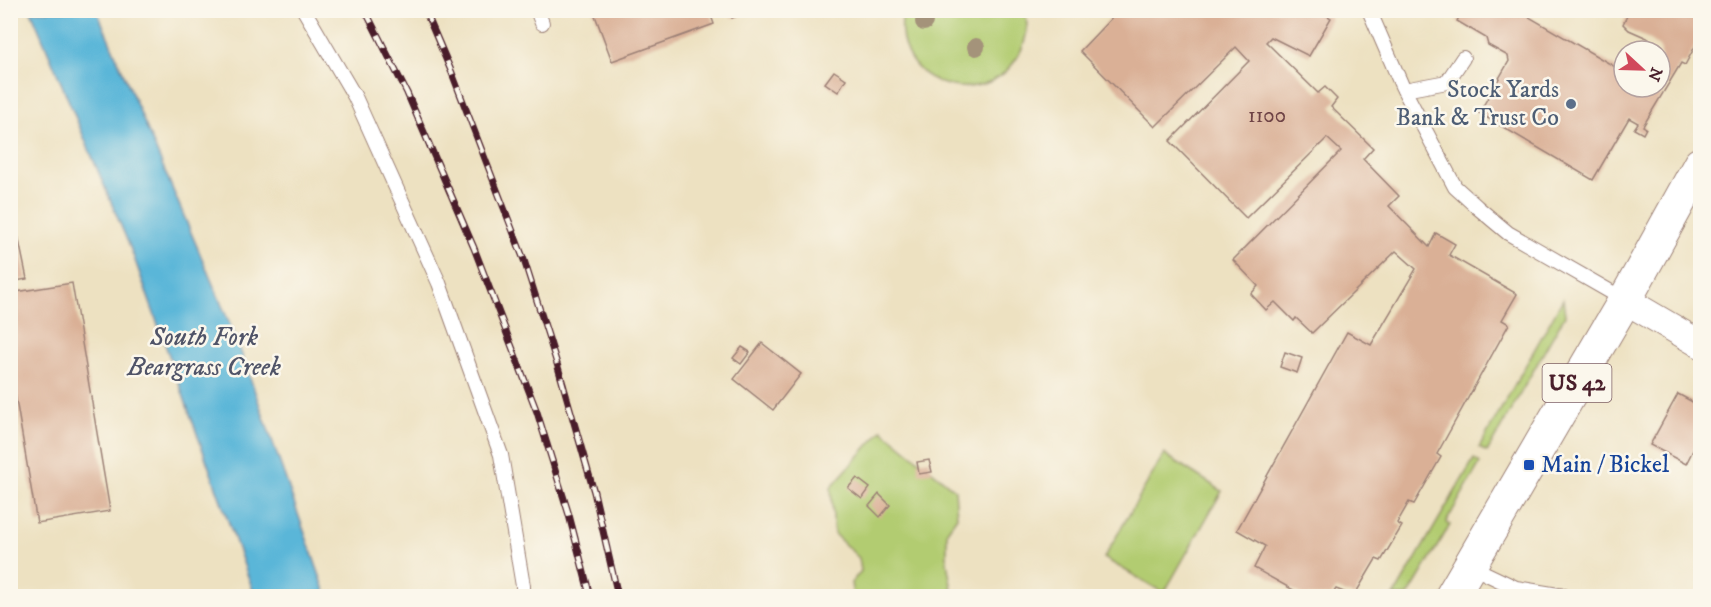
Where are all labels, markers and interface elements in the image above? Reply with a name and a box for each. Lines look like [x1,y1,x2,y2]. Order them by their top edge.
north arrow [1612,39,1672,99]
text: N [1643,64,1667,84]
place label: Stock Yards Bank & Trust Co [1396,75,1559,133]
marker: Stock Yards Bank & Trust Co [1564,97,1578,111]
house number: 1100 [1248,103,1286,129]
water label: South Fork Beargrass Creek [126,321,281,384]
road number: US 42 [1542,364,1612,402]
place label: Main / Bickel [1541,450,1670,480]
marker: Main / Bickel [1522,458,1536,472]

